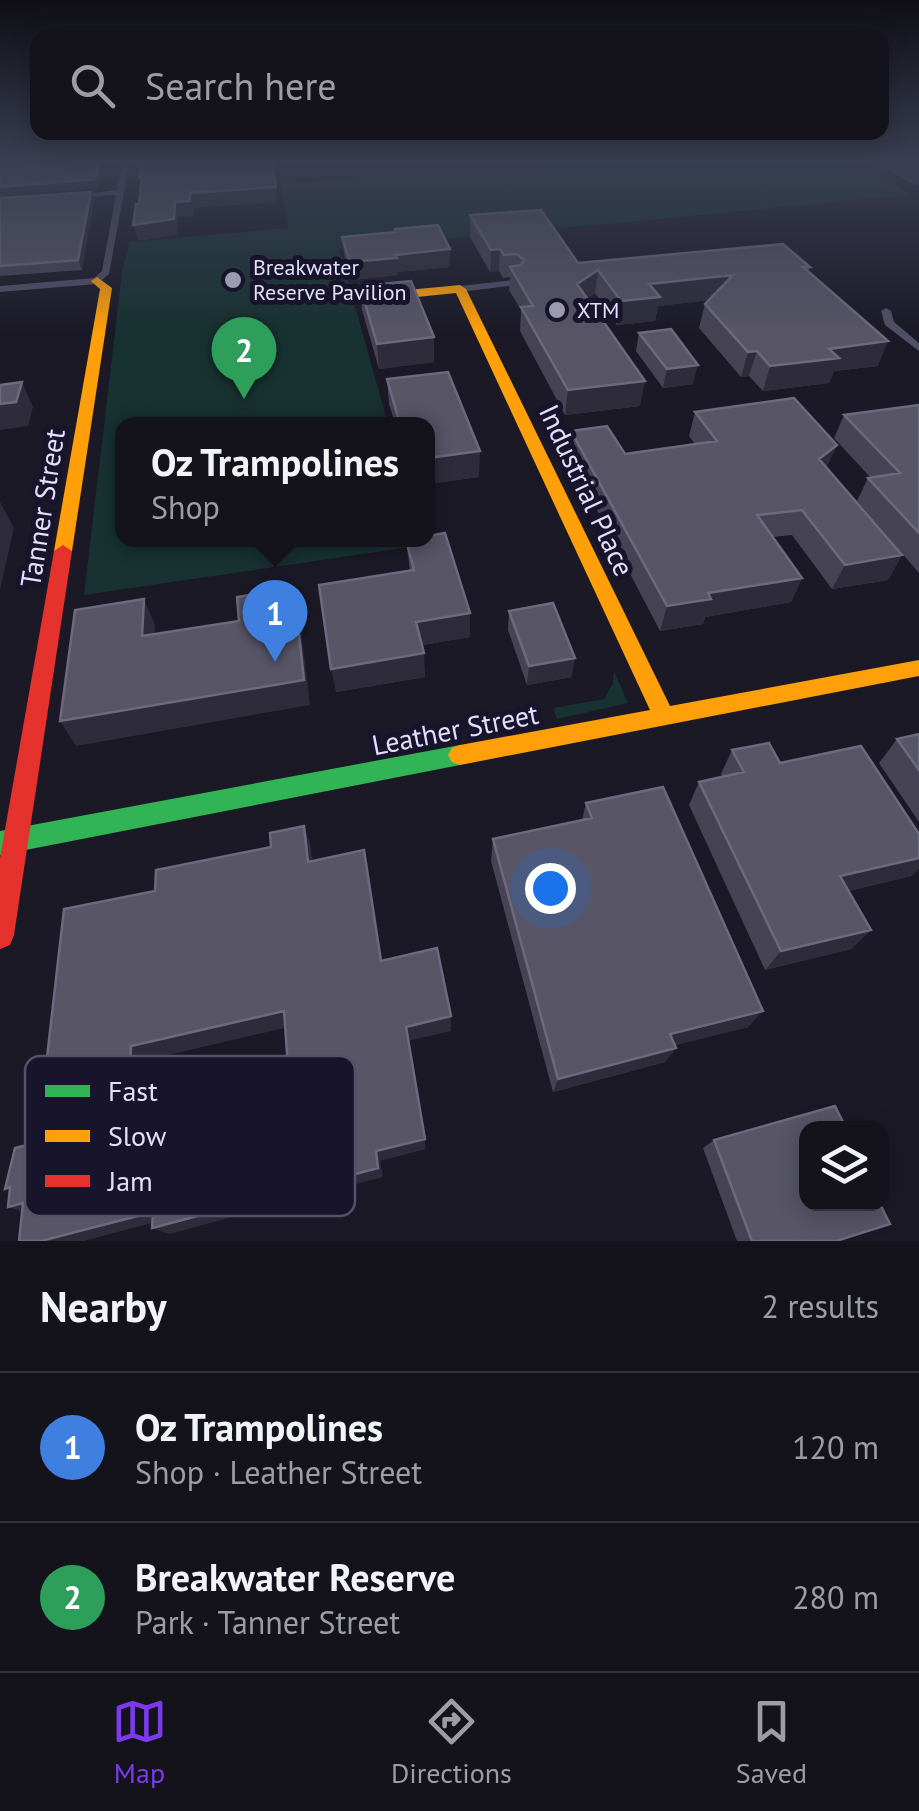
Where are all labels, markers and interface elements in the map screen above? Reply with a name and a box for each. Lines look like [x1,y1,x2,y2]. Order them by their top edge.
search box [30,30,889,140]
icon: search [65,58,120,113]
text: Search here [145,61,337,110]
place label: Breakwater Reserve Pavilion [253,253,407,306]
marker: Breakwater Reserve Pavilion [222,269,244,291]
place label: XTM [577,296,619,324]
marker: XTM [546,299,568,321]
pin: 2 [212,316,276,399]
street label: Industrial Place [531,398,643,582]
popup [115,417,435,547]
street label: Tanner Street [11,426,73,590]
text: Oz Trampolines [151,437,399,486]
text: Shop [151,486,220,528]
pin: 1 [242,580,308,662]
street label: Leather Street [369,695,542,763]
your location [525,863,576,914]
legend [25,1056,355,1216]
text: Fast [108,1072,158,1109]
text: Slow [108,1117,167,1154]
map controls [799,1121,889,1211]
button: layers [799,1121,889,1211]
text: Jam [107,1162,153,1199]
text: Nearby [40,1279,167,1334]
text: 2 results [761,1285,879,1327]
text: Oz Trampolines [135,1402,383,1451]
text: 1 [63,1426,82,1468]
text: 120 m [792,1426,879,1468]
text: Shop · Leather Street [135,1451,422,1493]
text: Breakwater Reserve [135,1552,455,1601]
text: 2 [63,1576,82,1618]
text: 280 m [792,1576,879,1618]
text: Park · Tanner Street [135,1601,400,1643]
tab: Map [112,1694,167,1791]
tab: Directions [391,1694,512,1791]
tab: Saved [736,1694,807,1791]

